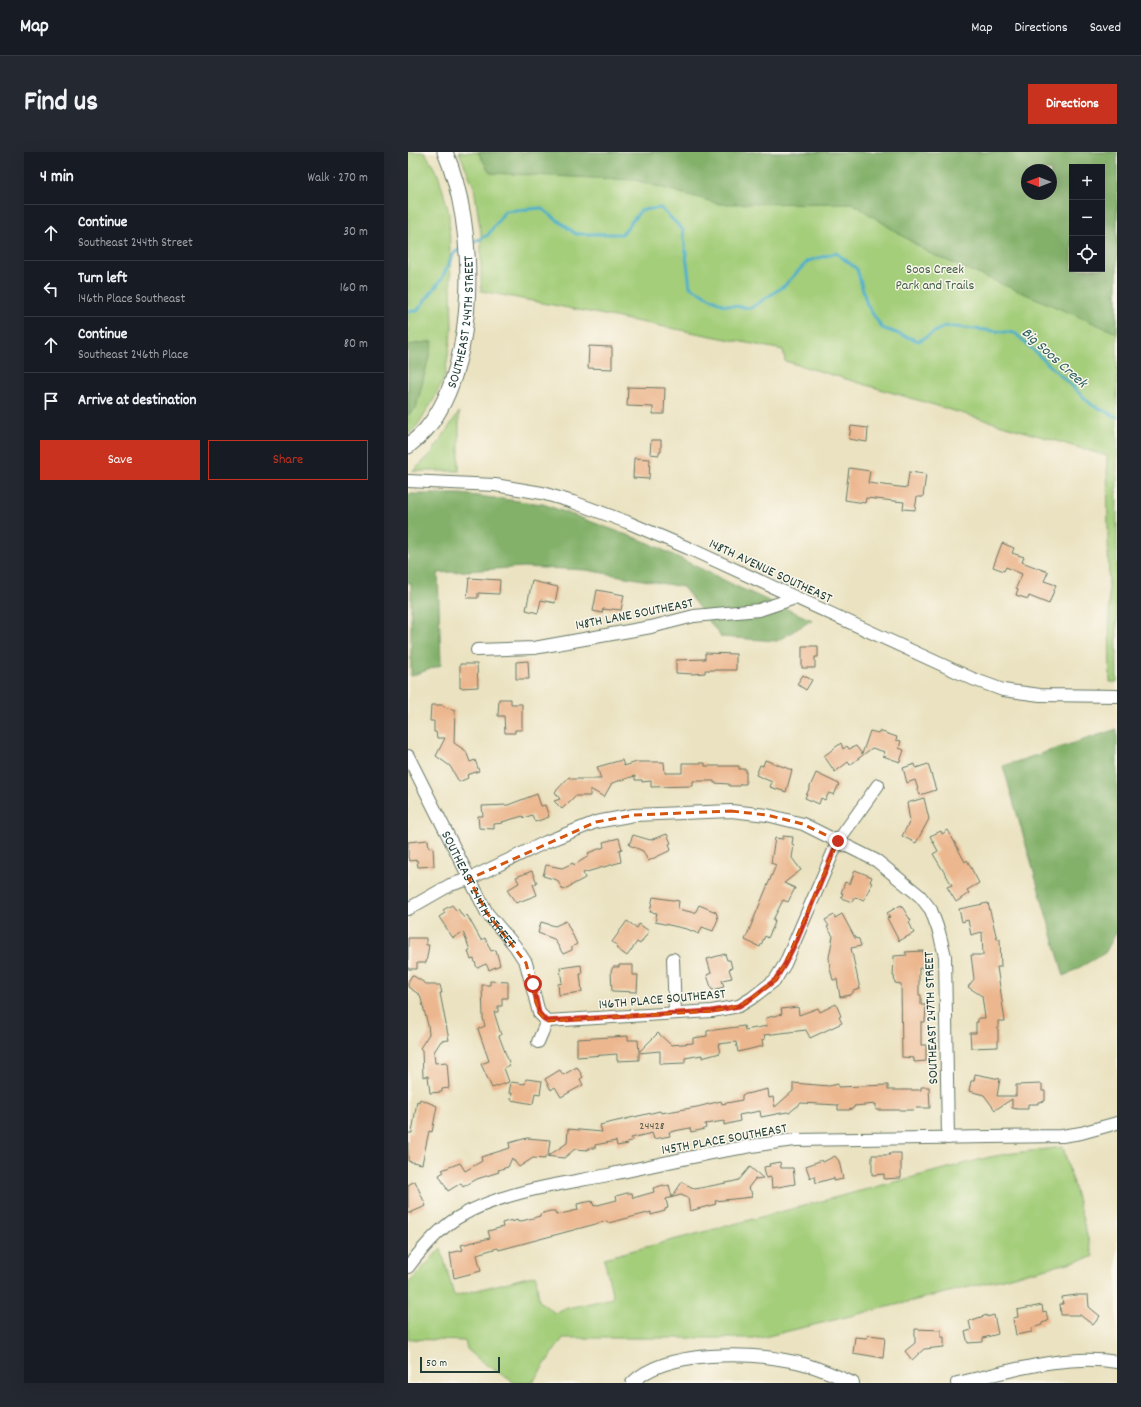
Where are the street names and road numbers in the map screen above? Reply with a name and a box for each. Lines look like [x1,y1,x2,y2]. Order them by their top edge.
street label: SOUTHEAST 244TH STREET [443,255,480,391]
street label: 148TH AVENUE SOUTHEAST [705,534,835,609]
street label: 148TH LANE SOUTHEAST [574,594,695,636]
street label: SOUTHEAST 244TH STREET [435,828,521,953]
street label: SOUTHEAST 247TH STREET [920,951,944,1085]
street label: 146TH PLACE SOUTHEAST [598,984,727,1016]
street label: 145TH PLACE SOUTHEAST [660,1119,789,1161]

